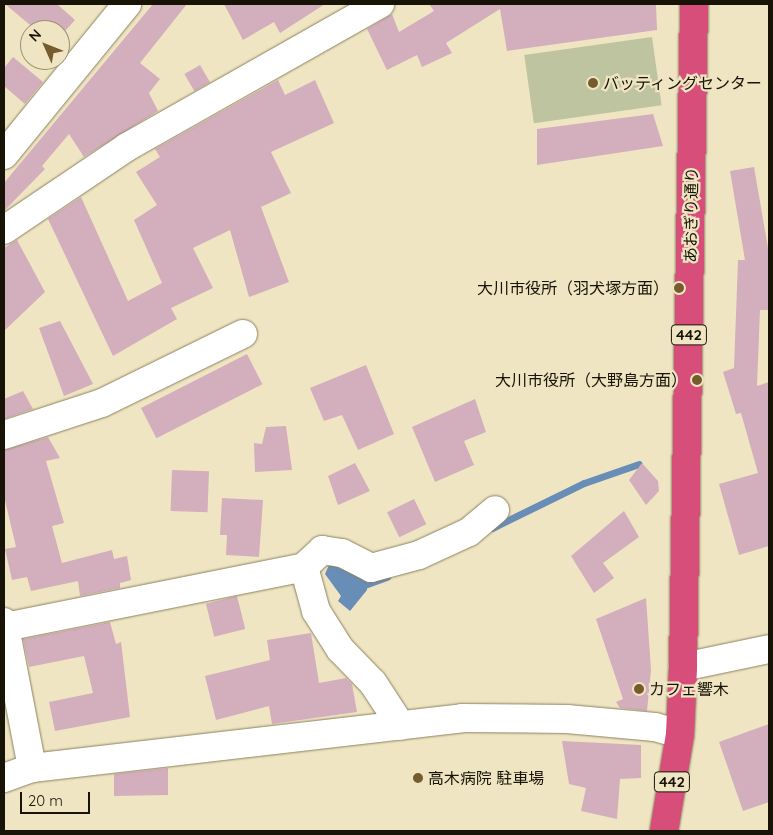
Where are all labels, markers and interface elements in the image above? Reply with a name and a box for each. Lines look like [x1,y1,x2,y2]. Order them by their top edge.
north arrow [20,20,70,70]
text: N [25,25,45,45]
place label: バッティングセンター [603,73,763,93]
marker: バッティングセンター [587,77,599,89]
street label: あおぎり通り [681,167,701,263]
place label: 大川市役所（羽犬塚方面） [477,278,669,298]
marker: 大川市役所（羽犬塚方面） [673,282,685,294]
road number: 442 [670,322,708,348]
place label: 大川市役所（大野島方面） [495,370,687,390]
marker: 大川市役所（大野島方面） [691,374,703,386]
place label: カフェ響木 [649,679,729,699]
marker: カフェ響木 [633,683,645,695]
place label: 高木病院 駐車場 [428,768,544,788]
road number: 442 [653,770,691,794]
marker: 高木病院 駐車場 [412,772,424,784]
scale bar [22,782,92,814]
text: 20 m [28,791,63,810]

